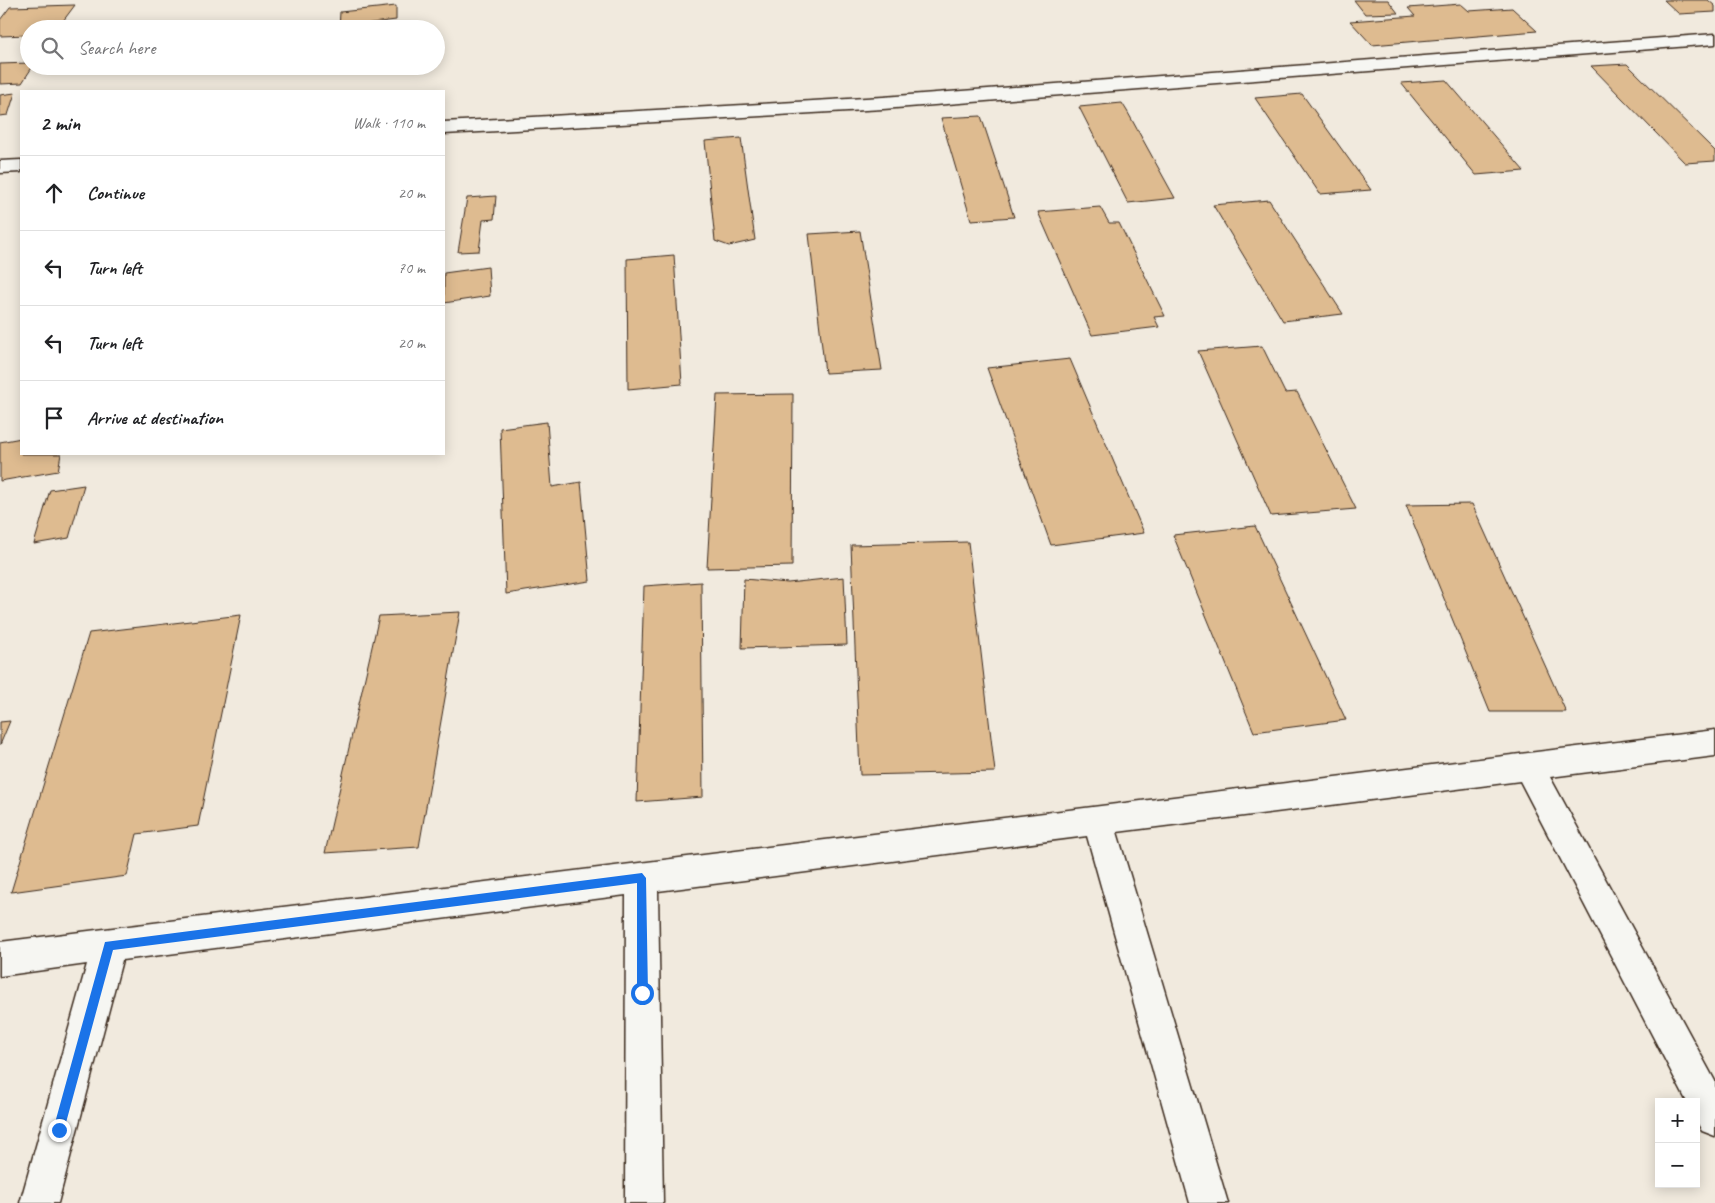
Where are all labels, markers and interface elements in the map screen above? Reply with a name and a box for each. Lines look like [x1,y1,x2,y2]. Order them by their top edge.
search box [20,20,445,75]
icon: search [38,34,66,62]
text: Search here [78,36,155,60]
text: 2 min [40,110,80,136]
text: Walk · 110 m [353,113,425,133]
icon: ahead [40,179,68,207]
text: Continue [87,181,144,205]
text: 20 m [398,183,425,203]
icon: left [40,254,68,282]
text: Turn left [87,256,142,280]
text: 70 m [398,258,425,278]
icon: left [40,329,68,357]
text: Turn left [87,331,142,355]
text: 20 m [398,333,425,353]
icon: arrive [40,404,68,432]
text: Arrive at destination [87,406,223,430]
route start [631,982,654,1005]
map controls [1655,1098,1700,1188]
button: + [1655,1098,1700,1143]
route end [48,1119,71,1142]
button: − [1655,1143,1700,1188]

